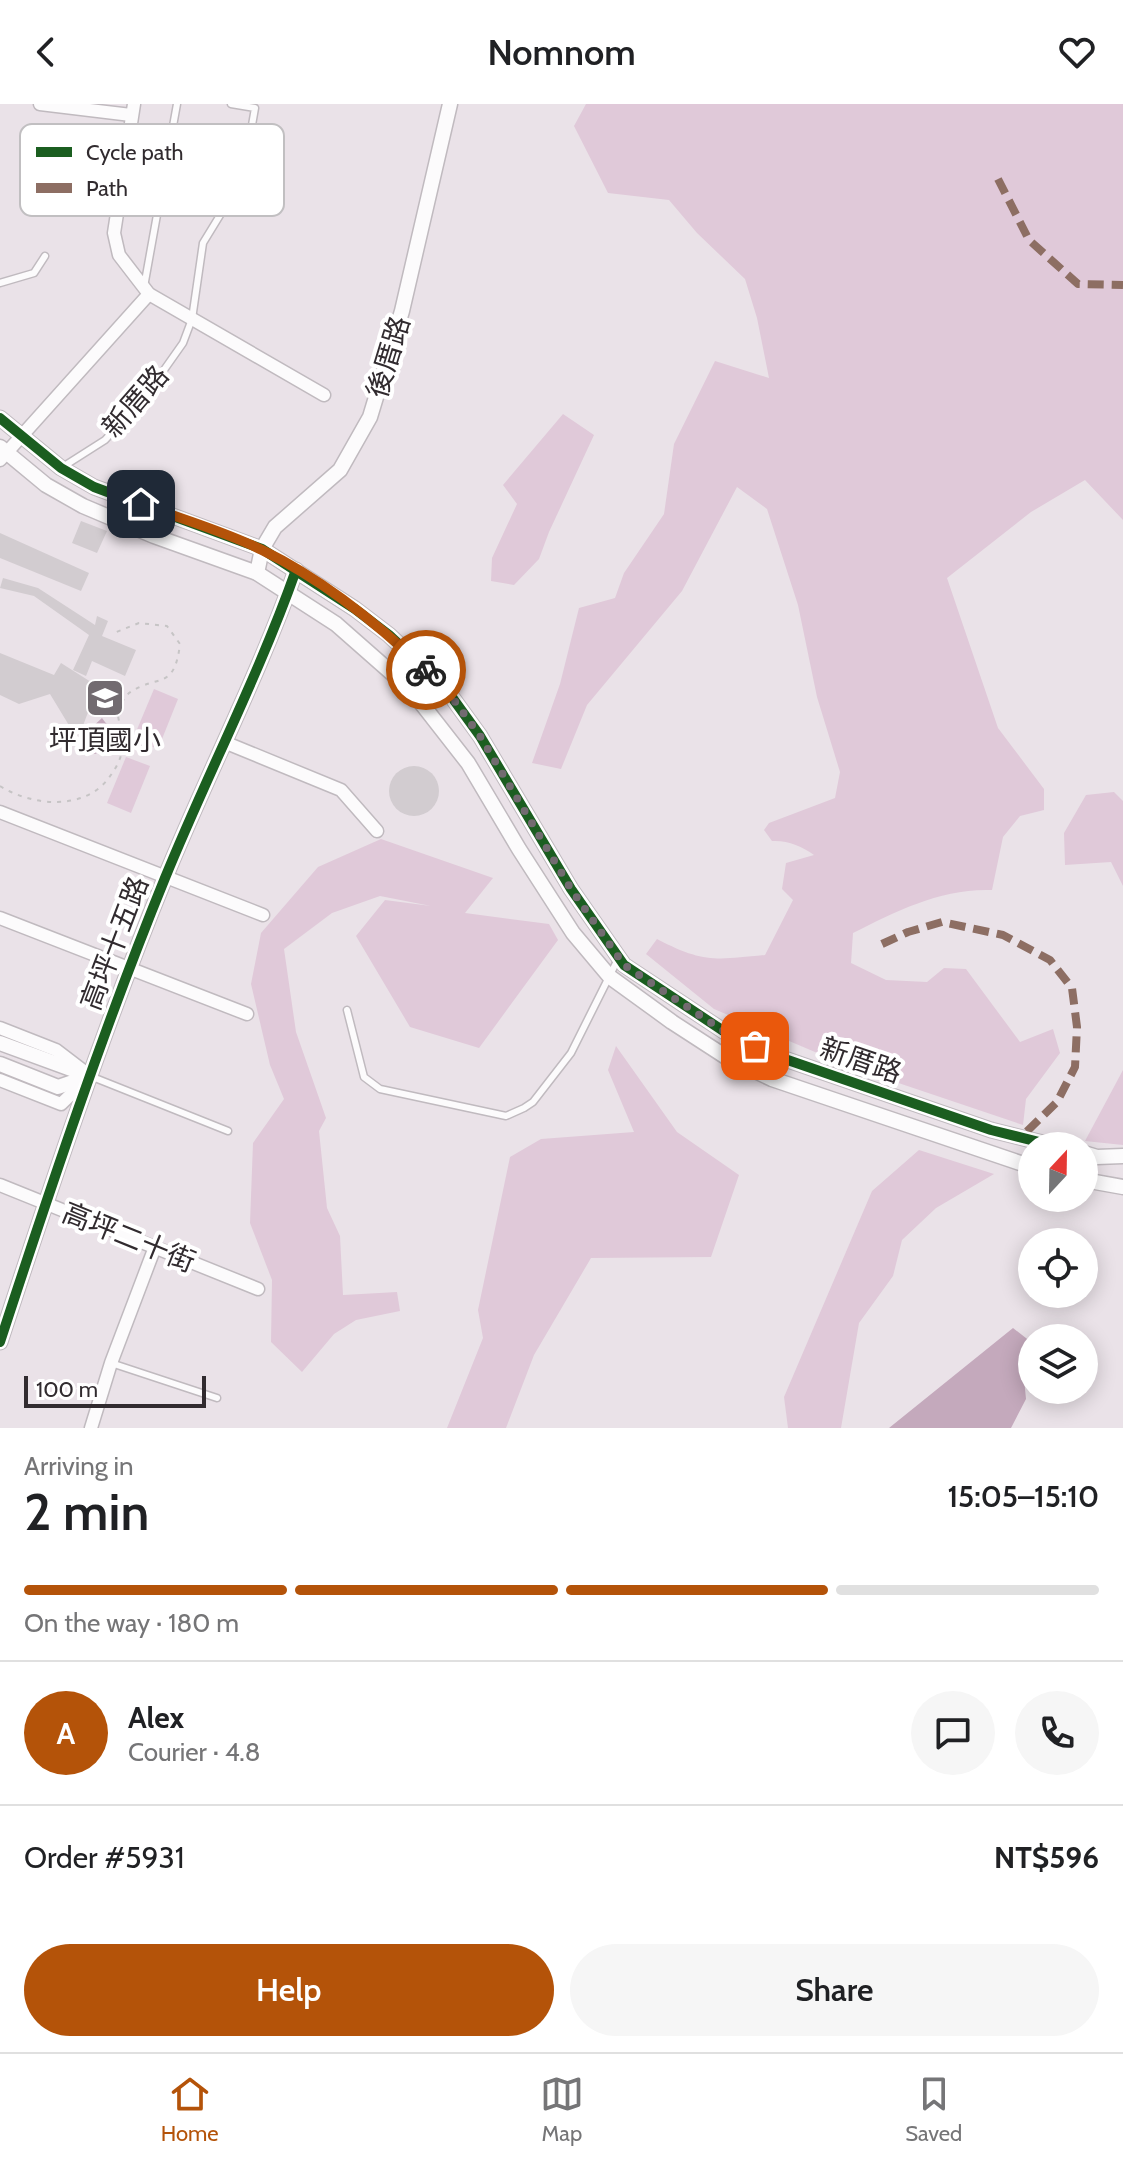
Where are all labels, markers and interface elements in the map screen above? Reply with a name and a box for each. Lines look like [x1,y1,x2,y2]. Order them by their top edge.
icon: back [24,30,68,74]
text: Nomnom [487,30,636,74]
icon: heart [1055,30,1099,74]
legend [20,124,284,216]
text: Cycle path [86,139,184,166]
text: Path [86,175,128,202]
street label: 後厝路 [359,312,417,402]
street label: 新厝路 [95,358,175,444]
pin [107,470,175,538]
icon: home [119,482,163,526]
courier [386,630,466,710]
icon: bike [404,648,448,692]
school or university icon: 坪頂國小 [84,677,126,719]
place label: 坪頂國小 [49,723,161,757]
street label: 高坪十五路 [73,872,155,1014]
pin [721,1012,789,1080]
icon: bag [733,1024,777,1068]
street label: 新厝路 [816,1030,906,1090]
north arrow [1018,1132,1098,1212]
map controls [1018,1132,1098,1404]
street label: 高坪二十街 [58,1195,200,1279]
button: locate [1018,1228,1098,1308]
button: layers [1018,1324,1098,1404]
scale bar [24,1372,206,1408]
text: 100 m [36,1376,98,1403]
text: Arriving in [24,1450,134,1482]
text: 15:05–15:10 [947,1478,1099,1515]
text: 2 min [24,1480,149,1543]
text: On the way · 180 m [24,1607,239,1639]
button: chat [911,1691,995,1775]
button: phone [1015,1691,1099,1775]
text: Alex [128,1699,184,1736]
text: A [57,1715,75,1752]
text: Courier · 4.8 [128,1736,261,1768]
text: Order #5931 [24,1839,185,1876]
text: NT$596 [994,1839,1099,1876]
button: Help [24,1944,554,2036]
button: Share [570,1944,1099,2036]
tab: Home [161,2072,219,2147]
tab: Map [540,2072,584,2147]
tab: Saved [905,2072,962,2147]

